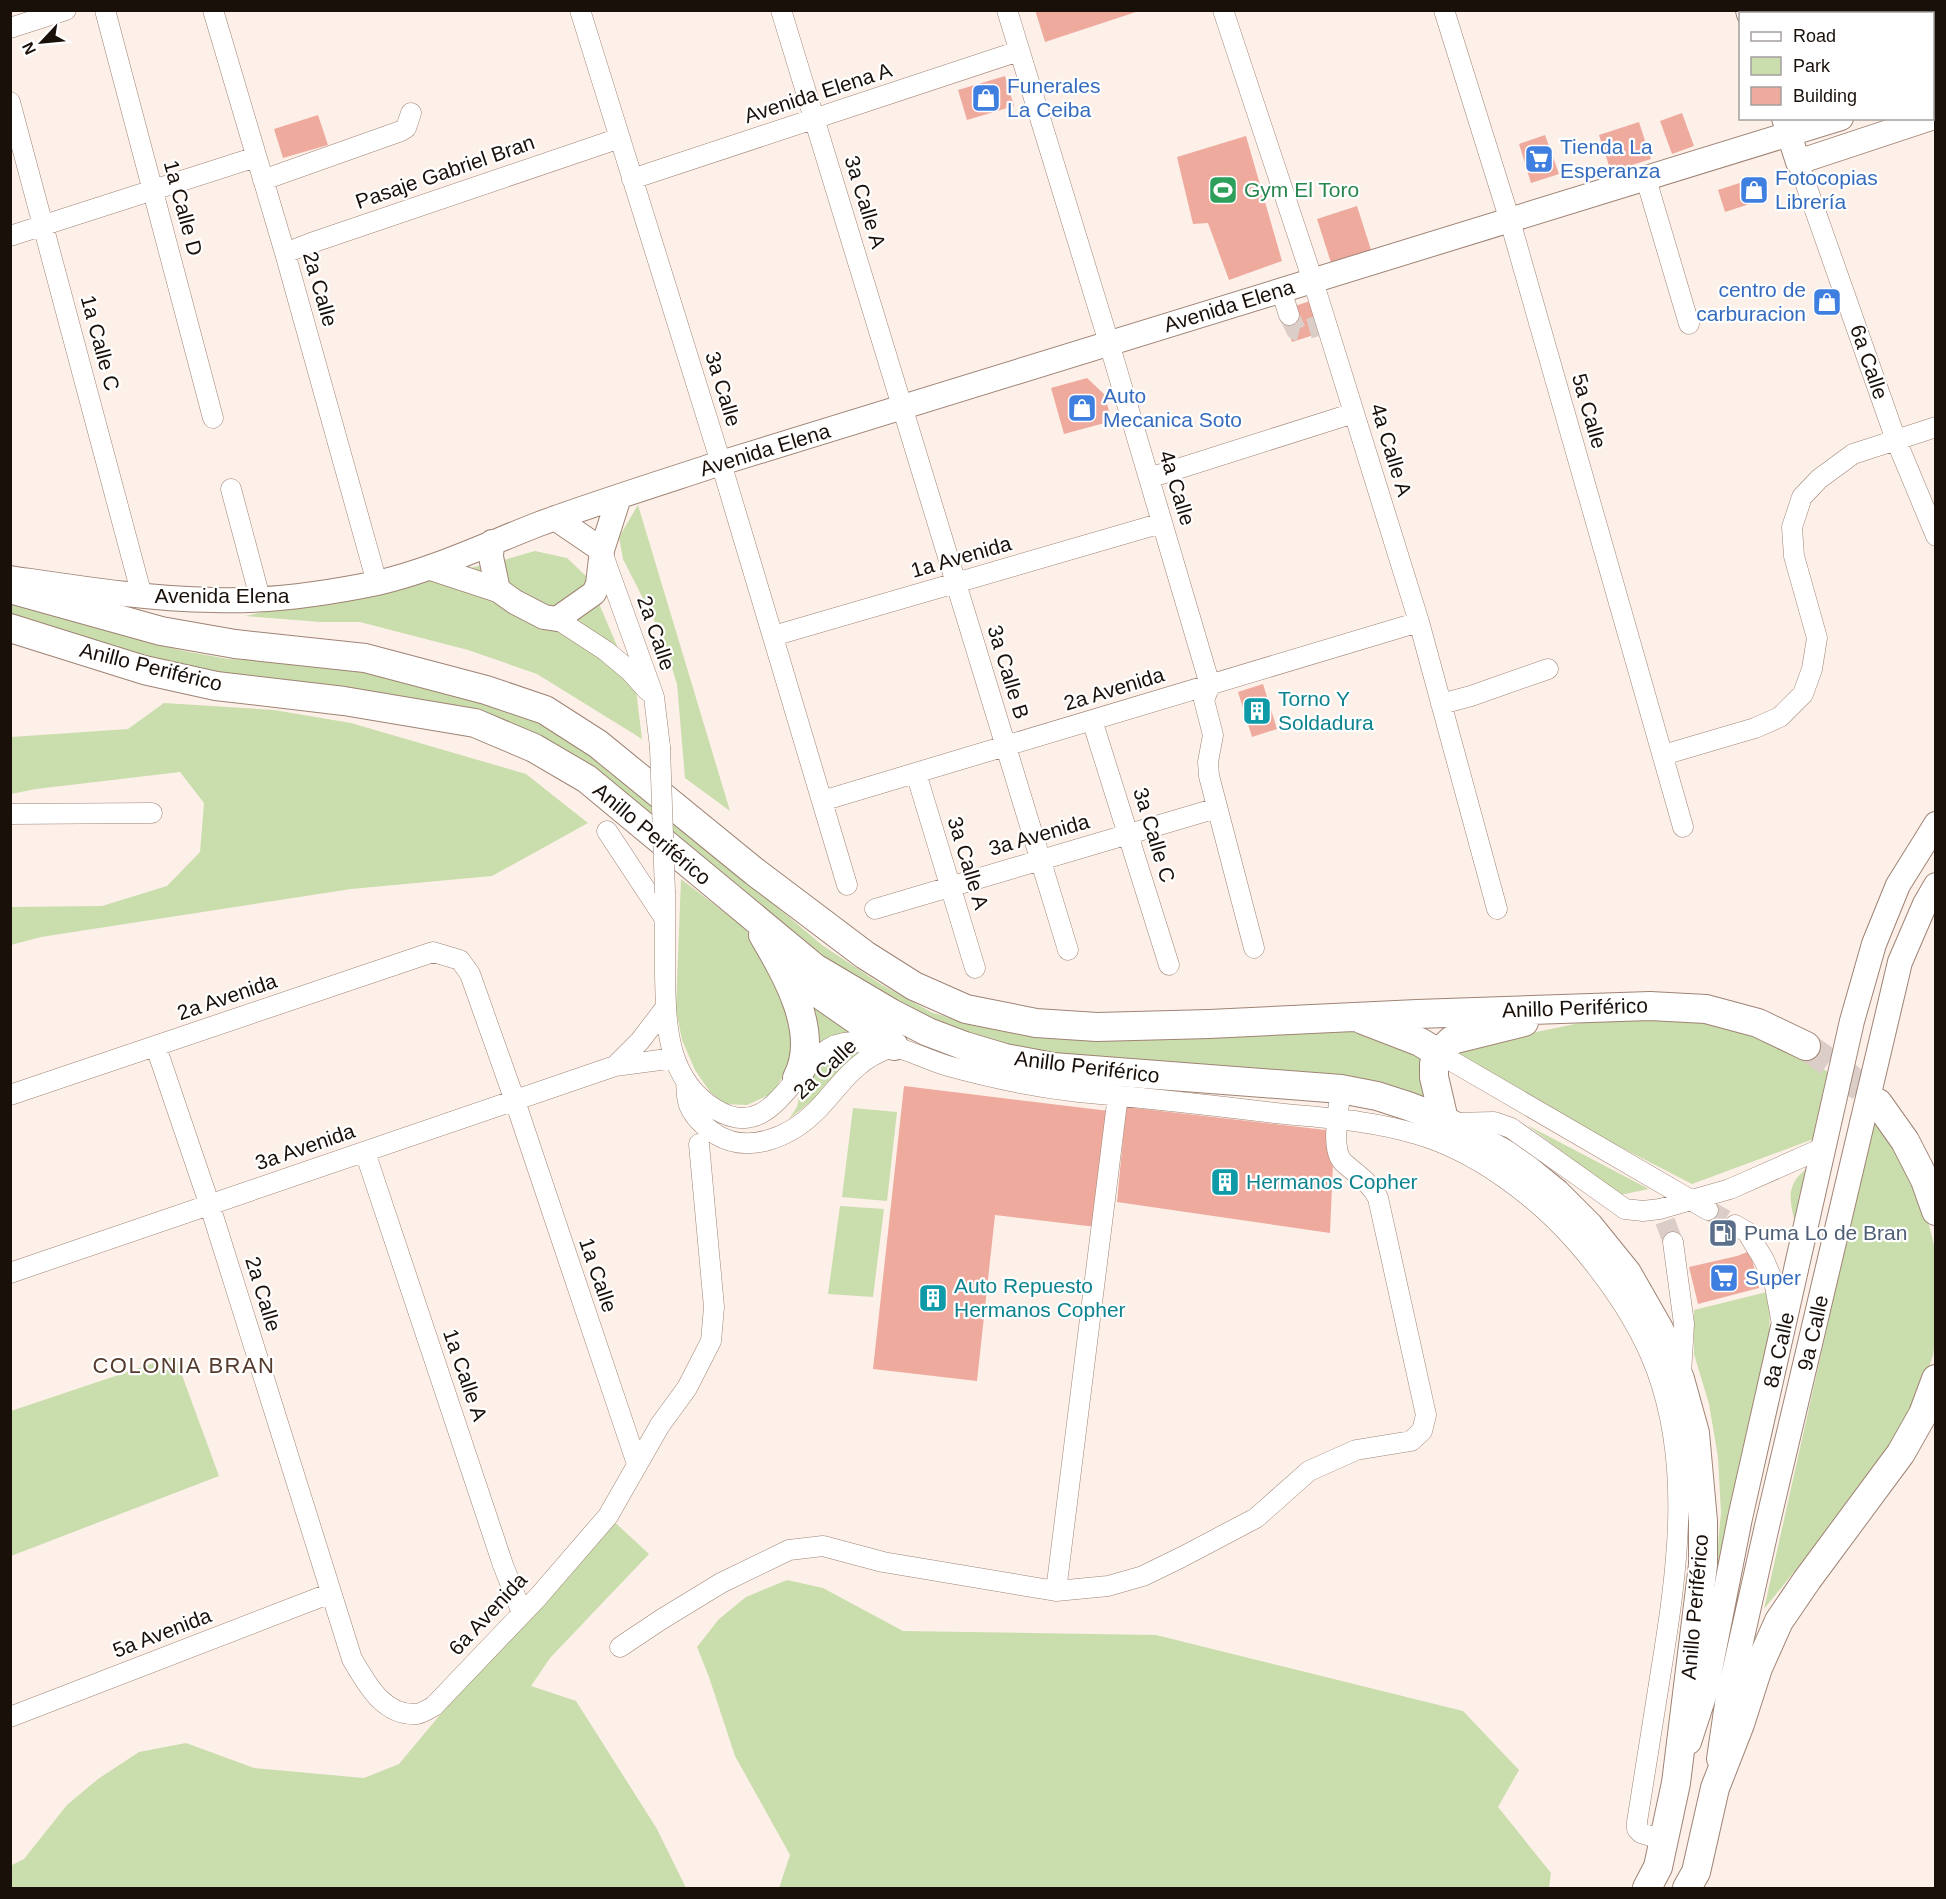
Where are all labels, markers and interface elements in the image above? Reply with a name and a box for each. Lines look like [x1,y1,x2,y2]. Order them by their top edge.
north arrow [12,12,72,72]
legend [1739,12,1934,120]
text: Road [1793,26,1836,46]
text: N [19,39,39,57]
text: Park [1793,56,1831,76]
street label: Avenida Elena A [741,58,895,127]
place label: Funerales La Ceiba [1007,74,1100,121]
shop icon: Funerales La Ceiba [970,82,1002,114]
text: Building [1793,86,1857,106]
street label: Pasaje Gabriel Bran [352,130,537,213]
place label: Tienda La Esperanza [1560,135,1661,182]
supermarket icon: Tienda La Esperanza [1523,143,1555,175]
street label: 3a Calle A [840,153,890,251]
street label: 1a Calle D [160,158,207,258]
place label: Fotocopias Librería [1775,166,1878,213]
sports icon: Gym El Toro [1207,174,1239,206]
shop icon: Fotocopias Librería [1738,174,1770,206]
place label: Gym El Toro [1244,178,1359,201]
street label: 2a Calle [299,249,342,329]
street label: Avenida Elena [1161,275,1297,336]
place label: centro de carburacion [1696,278,1806,325]
shop icon: centro de carburacion [1811,286,1843,318]
street label: 1a Calle C [77,293,124,393]
street label: 6a Calle [1846,322,1893,402]
street label: 3a Calle [701,349,746,429]
street label: 5a Calle [1568,371,1611,451]
place label: Auto Mecanica Soto [1103,384,1242,431]
shop icon: Auto Mecanica Soto [1066,392,1098,424]
street label: 4a Calle A [1366,401,1416,499]
street label: Avenida Elena [697,419,833,480]
street label: 4a Calle [1155,448,1200,528]
street label: 1a Avenida [908,531,1014,582]
street label: Avenida Elena [154,584,290,607]
street label: 2a Calle [633,593,680,673]
street label: 3a Calle B [983,622,1034,722]
street label: Anillo Periférico [78,638,225,695]
street label: 2a Avenida [1061,662,1167,715]
place label: Torno Y Soldadura [1278,687,1374,734]
building icon: Torno Y Soldadura [1241,695,1273,727]
street label: Anillo Periférico [589,778,716,889]
street label: 3a Calle C [1129,785,1180,885]
street label: 3a Avenida [986,809,1092,860]
street label: 3a Calle A [943,814,993,912]
street label: 2a Avenida [174,969,280,1024]
street label: Anillo Periférico [1502,993,1648,1022]
street label: 2a Calle [789,1034,861,1103]
street label: Anillo Periférico [1013,1046,1161,1087]
street label: 3a Avenida [252,1119,358,1174]
building icon: Hermanos Copher [1209,1166,1241,1198]
place label: Hermanos Copher [1246,1170,1418,1193]
fuel station icon: Puma Lo de Bran [1707,1217,1739,1249]
place label: Puma Lo de Bran [1744,1221,1907,1244]
street label: 1a Calle [575,1235,622,1315]
street label: 2a Calle [241,1254,286,1334]
supermarket icon: Super [1708,1262,1740,1294]
place label: Super [1745,1266,1801,1289]
place label: Auto Repuesto Hermanos Copher [954,1274,1126,1321]
building icon: Auto Repuesto Hermanos Copher [917,1282,949,1314]
street label: 9a Calle [1793,1293,1832,1373]
street label: 8a Calle [1759,1310,1798,1390]
street label: 1a Calle A [439,1326,492,1424]
district label: COLONIA BRAN [92,1353,276,1378]
street label: Anillo Periférico [1677,1533,1712,1681]
street label: 6a Avenida [444,1568,532,1659]
street label: 5a Avenida [109,1603,215,1662]

